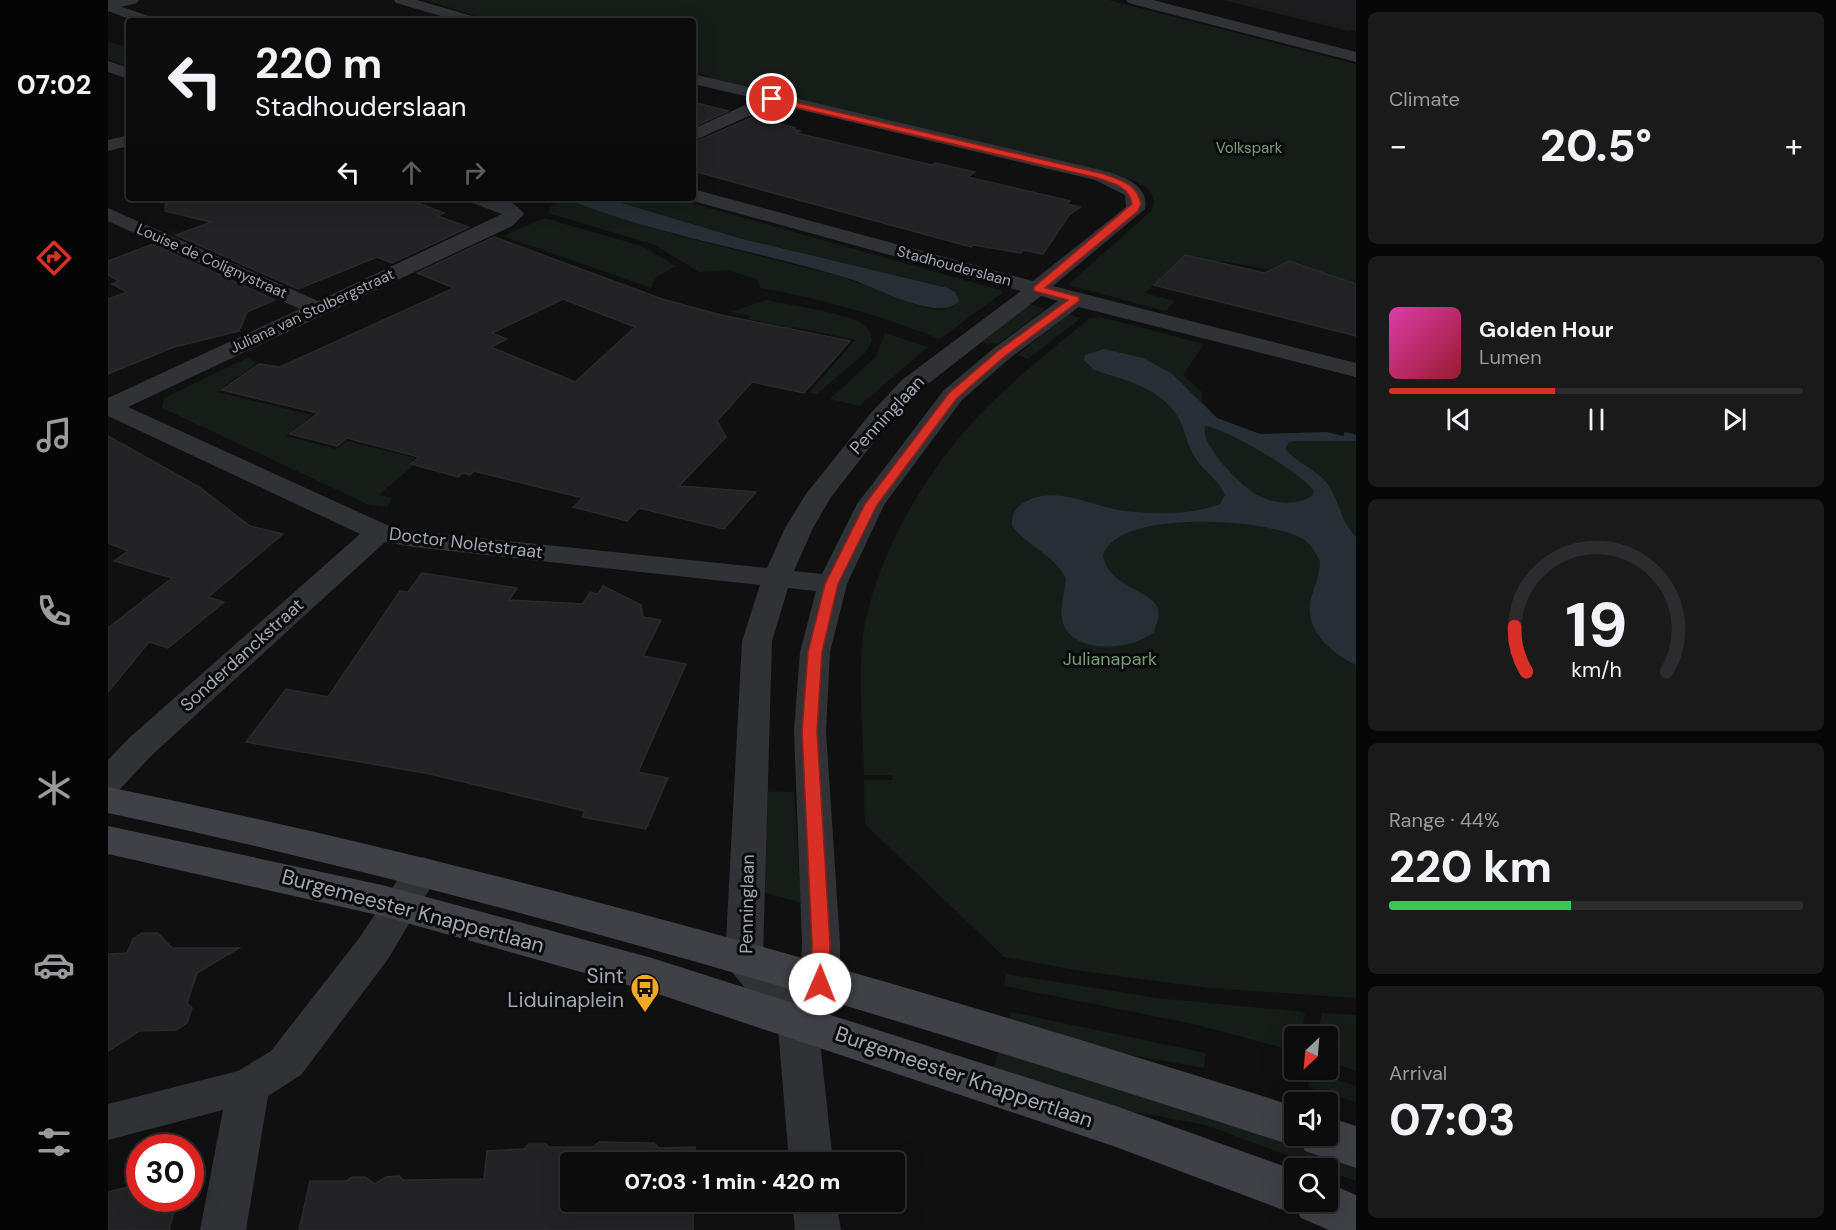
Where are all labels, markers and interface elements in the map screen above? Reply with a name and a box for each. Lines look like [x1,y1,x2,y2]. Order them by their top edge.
text: 220 m [255,36,382,91]
icon: left [156,42,234,120]
text: 07:02 [17,67,91,102]
pin [746,73,797,124]
icon: arrive [755,82,788,115]
text: Climate [1389,86,1460,112]
text: Stadhouderslaan [255,89,467,124]
text: 20.5° [1540,116,1652,175]
text: − [1389,124,1407,167]
text: + [1785,124,1803,167]
park label: Volkspark [1216,138,1283,158]
icon: left [332,156,365,189]
icon: ahead [395,156,428,189]
icon: right [458,156,491,189]
street label: Louise de Colignystraat [134,219,290,303]
icon: directions [33,237,75,279]
street label: Stadhouderslaan [895,241,1013,291]
street label: Juliana van Stolbergstraat [227,264,398,358]
text: Golden Hour [1479,315,1614,344]
text: Lumen [1479,344,1542,370]
street label: Penninglaan [844,370,930,460]
icon: previous [1442,403,1475,436]
icon: pause [1580,403,1613,436]
icon: next [1718,403,1751,436]
icon: music [33,414,75,456]
street label: Doctor Noletstraat [388,522,544,564]
text: 19 [1565,584,1627,665]
icon: phone [33,590,75,632]
street label: Sonderdanckstraat [175,593,309,717]
park label: Julianapark [1063,647,1157,671]
text: km/h [1571,656,1621,684]
icon: climate [33,767,75,809]
text: Range · 44% [1389,807,1500,833]
text: 220 km [1389,837,1552,896]
street label: Penninglaan [734,854,760,954]
street label: Burgemeester Knappertlaan [279,862,547,960]
icon: car [33,944,75,986]
position arrow [788,952,852,1016]
place label: Sint Liduinaplein [507,962,624,1014]
bus stop icon: Sint Liduinaplein [629,972,661,1014]
street label: Burgemeester Knappertlaan [831,1020,1097,1134]
north arrow [1284,1026,1338,1080]
map controls [1284,1026,1338,1212]
text: Arrival [1389,1060,1447,1086]
text: 07:03 [1389,1090,1515,1149]
button: sound [1284,1092,1338,1146]
icon: filters [33,1121,75,1163]
speed limit sign: 30 [126,1134,204,1212]
button: search [1284,1158,1338,1212]
text: 07:03 · 1 min · 420 m [625,1167,840,1196]

